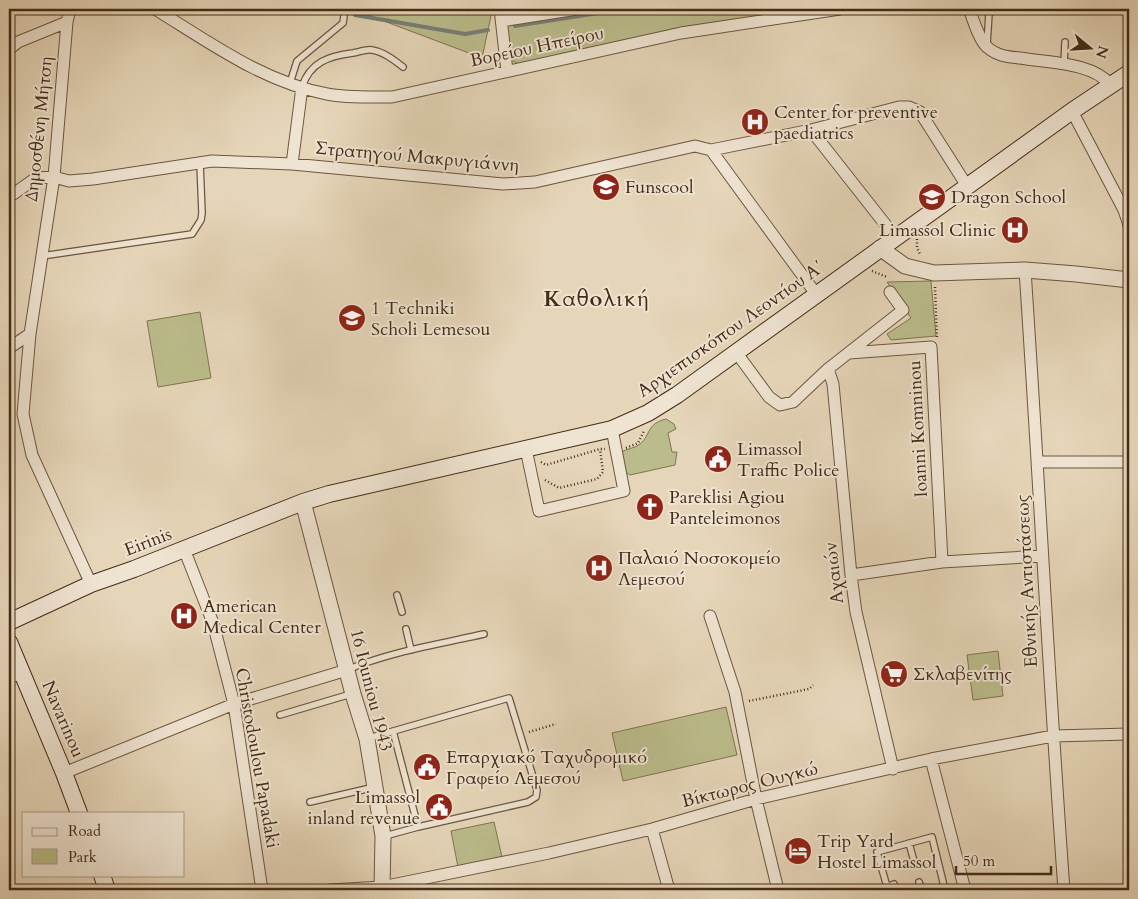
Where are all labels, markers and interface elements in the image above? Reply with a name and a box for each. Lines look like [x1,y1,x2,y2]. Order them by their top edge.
street label: Βορείου Ηπείρου [468,21,606,73]
north arrow [1066,22,1116,72]
text: N [1091,43,1113,61]
street label: Δημοσθένη Μήτση [19,55,59,203]
place label: Center for preventive paediatrics [774,100,938,146]
hospital icon: Center for preventive paediatrics [740,107,770,137]
street label: Στρατηγού Μακρυγιάννη [314,136,520,178]
school or university icon: Funscool [591,172,621,202]
place label: Funscool [625,175,694,200]
school or university icon: Dragon School [917,182,947,212]
place label: Dragon School [951,185,1066,210]
hospital icon: Limassol Clinic [1000,215,1030,245]
place label: Limassol Clinic [879,218,996,243]
street label: Αρχιεπισκόπου Λεοντίου Α΄ [632,255,830,403]
district label: Καθολική [544,284,650,314]
place label: 1 Techniki Scholi Lemesou [371,296,491,342]
school or university icon: 1 Techniki Scholi Lemesou [337,303,367,333]
street label: Ioanni Komninou [902,360,934,498]
place label: Limassol Traffic Police [737,437,840,483]
public building icon: Limassol Traffic Police [703,444,733,474]
place label: Pareklisi Agiou Panteleimonos [669,485,785,531]
church icon: Pareklisi Agiou Panteleimonos [635,492,665,522]
street label: Εθνικής Αντιστάσεως [1010,494,1044,668]
street label: Eirinis [121,522,175,562]
street label: Αχαιών [818,541,850,605]
place label: Παλαιό Νοσοκομείο Λεμεσού [618,546,781,592]
hospital icon: Παλαιό Νοσοκομείο Λεμεσού [584,553,614,583]
place label: American Medical Center [203,594,321,640]
hospital icon: American Medical Center [169,601,199,631]
street label: 16 Iouniou 1943 [344,626,398,754]
supermarket icon: Σκλαβενίτης [879,659,909,689]
place label: Σκλαβενίτης [913,662,1012,687]
street label: Christodoulou Papadaki [229,666,285,850]
street label: Navarinou [36,677,90,761]
place label: Επαρχιακό Ταχυδρομικό Γραφείο Λεμεσού [446,745,647,791]
public building icon: Επαρχιακό Ταχυδρομικό Γραφείο Λεμεσού [412,752,442,782]
street label: Βίκτωρος Ουγκώ [679,756,821,814]
place label: Limassol inland revenue [307,785,420,831]
public building icon: Limassol inland revenue [424,792,454,822]
legend [22,812,185,876]
text: Road [68,821,101,841]
place label: Trip Yard Hostel Limassol [817,829,937,875]
hotel icon: Trip Yard Hostel Limassol [783,836,813,866]
scale bar [956,844,1050,876]
text: Park [68,847,97,867]
text: 50 m [963,851,995,871]

